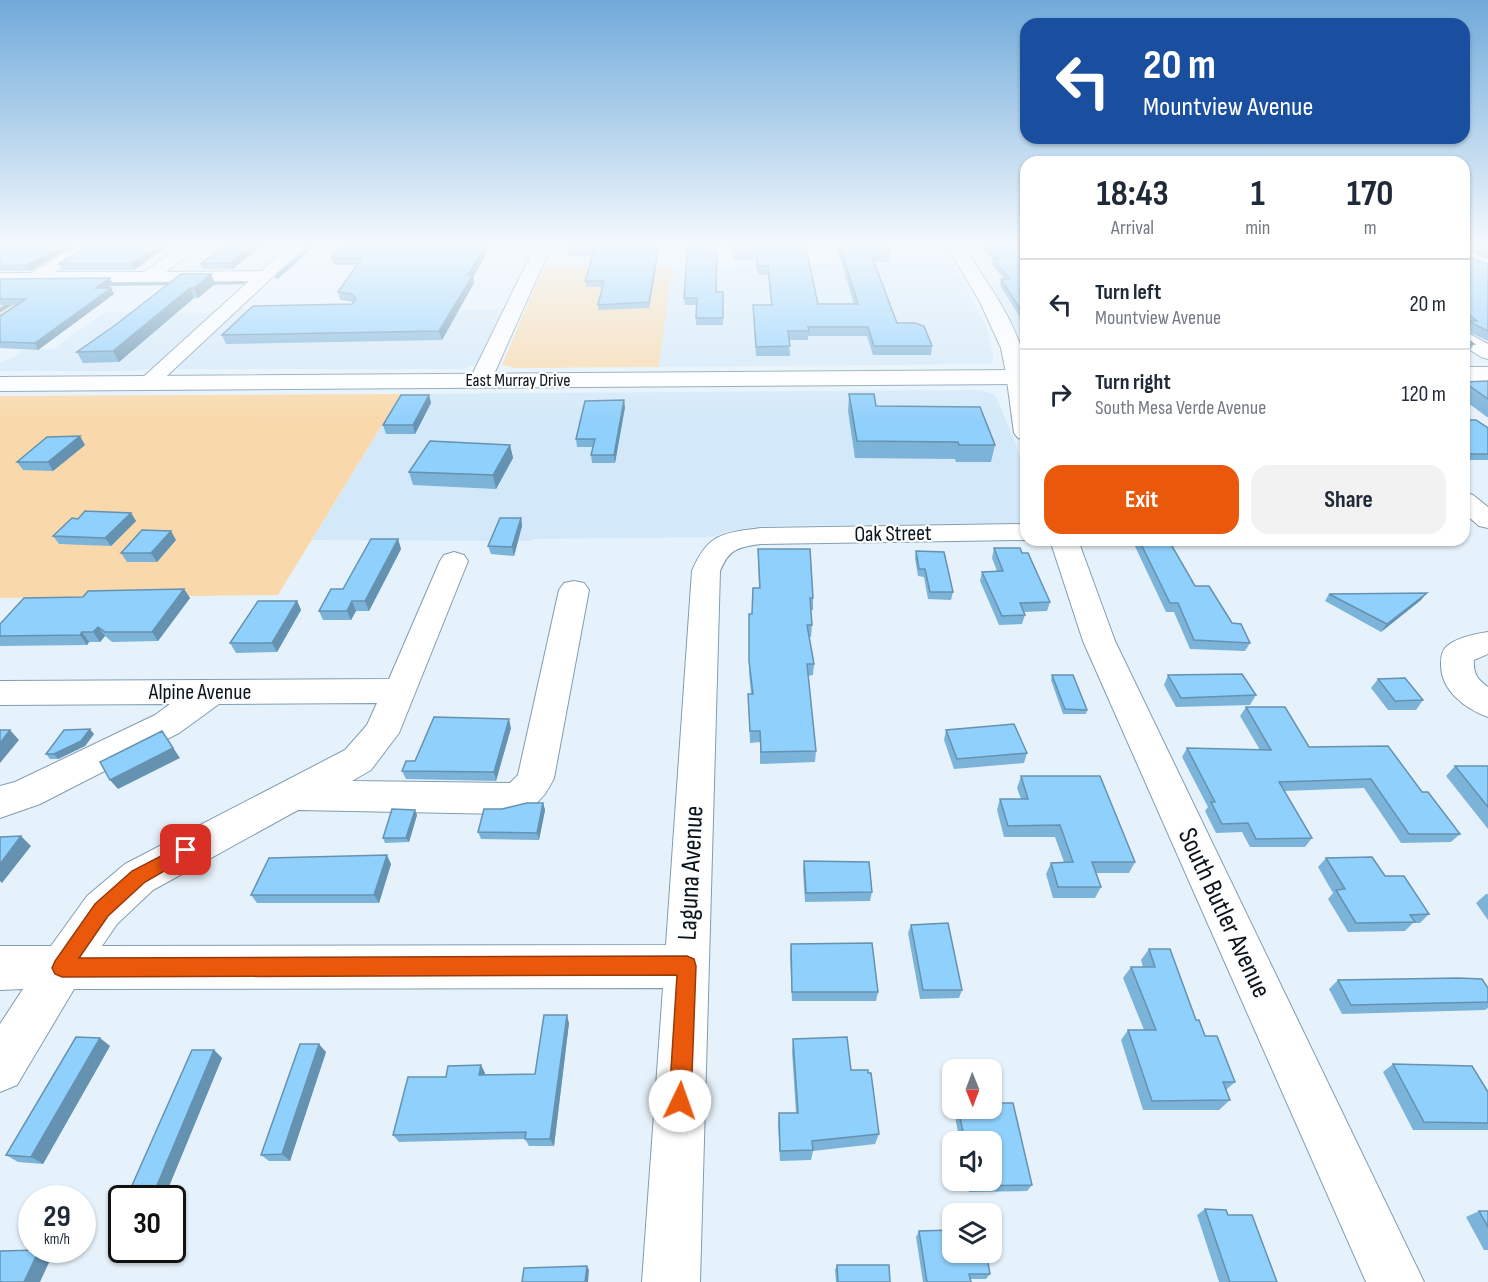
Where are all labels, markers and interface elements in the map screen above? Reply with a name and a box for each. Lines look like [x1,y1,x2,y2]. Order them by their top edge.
text: 20 m [1143,40,1216,91]
icon: left [1044,42,1122,120]
text: Mountview Avenue [1143,91,1313,123]
text: 18:43 [1097,173,1169,216]
text: 1 [1251,173,1265,216]
text: 170 [1347,173,1393,216]
text: Arrival [1111,216,1154,240]
text: min [1245,216,1270,240]
text: m [1364,216,1377,240]
text: Turn left [1095,279,1161,306]
icon: left [1044,288,1077,321]
text: 20 m [1410,291,1446,318]
text: Mountview Avenue [1095,306,1221,330]
text: Turn right [1095,369,1171,396]
street label: East Murray Drive [465,370,571,391]
icon: right [1044,378,1077,411]
text: 120 m [1402,381,1446,408]
text: South Mesa Verde Avenue [1095,396,1266,420]
button: Exit [1044,465,1239,534]
button: Share [1251,465,1446,534]
street label: Oak Street [854,520,932,548]
street label: Alpine Avenue [148,679,251,706]
street label: Laguna Avenue [671,805,711,941]
street label: South Butler Avenue [1171,823,1277,1003]
pin [160,824,211,875]
icon: arrive [169,833,202,866]
north arrow [942,1059,1002,1119]
map controls [942,1059,1002,1263]
position arrow [648,1069,712,1133]
button: sound [942,1131,1002,1191]
speed limit sign: 30 [108,1185,186,1263]
text: 29 [43,1199,71,1235]
button: layers [942,1203,1002,1263]
text: km/h [44,1230,70,1249]

